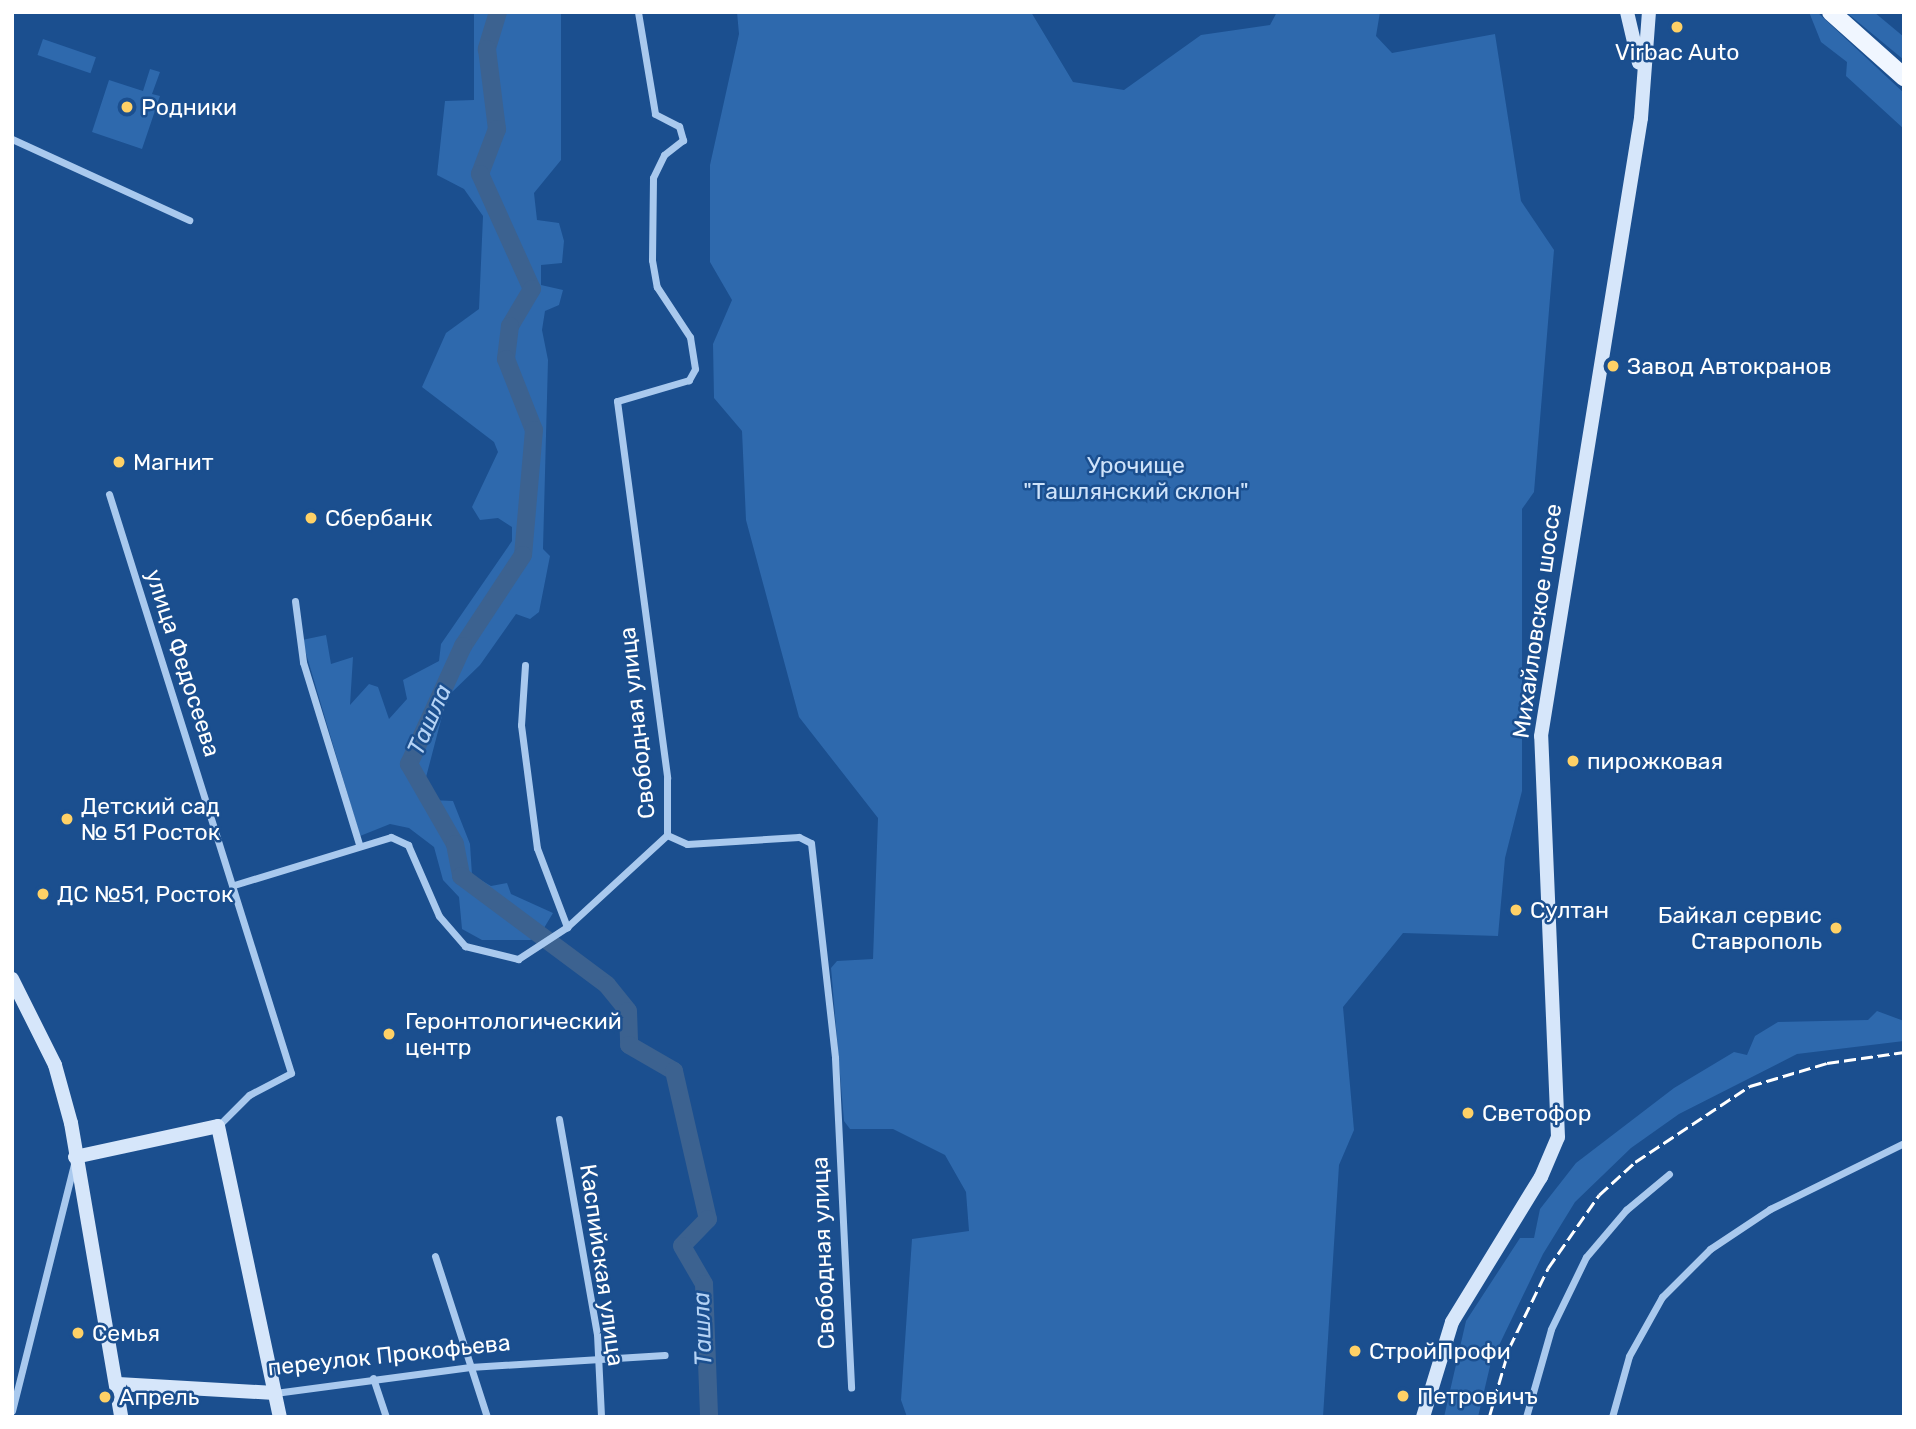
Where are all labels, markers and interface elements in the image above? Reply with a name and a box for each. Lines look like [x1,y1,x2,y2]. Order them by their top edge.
marker: Virbac Auto [1669,19,1685,35]
place label: Virbac Auto [1614,38,1740,66]
place label: Родники [141,93,237,121]
marker: Родники [119,99,135,115]
place label: Завод Автокранов [1627,352,1832,380]
marker: Завод Автокранов [1605,358,1621,374]
place label: Магнит [133,448,214,476]
park label: Урочище "Ташлянский склон" [1023,451,1249,505]
marker: Магнит [111,454,127,470]
street label: Михайловское шоссе [1507,502,1567,740]
place label: Сбербанк [325,504,433,532]
marker: Сбербанк [303,510,319,526]
street label: улица Федосеева [140,566,226,760]
street label: Свободная улица [613,626,661,820]
water label: Ташла [402,680,458,760]
place label: пирожковая [1587,747,1723,775]
marker: пирожковая [1565,753,1581,769]
place label: Детский сад № 51 Росток [81,792,220,846]
marker: Детский сад № 51 Росток [59,811,75,827]
place label: ДС №51, Росток [57,880,233,908]
marker: ДС №51, Росток [35,886,51,902]
place label: Султан [1530,896,1609,924]
place label: Байкал сервис Ставрополь [1658,901,1822,955]
marker: Султан [1508,902,1524,918]
marker: Байкал сервис Ставрополь [1828,920,1844,936]
place label: Геронтологический центр [405,1007,622,1061]
marker: Геронтологический центр [379,1024,399,1044]
place label: Светофор [1482,1099,1591,1127]
marker: Светофор [1460,1105,1476,1121]
street label: Свободная улица [806,1156,840,1350]
street label: Каспийская улица [574,1162,630,1368]
water label: Ташла [687,1291,719,1367]
place label: Семья [92,1319,160,1347]
marker: Семья [70,1325,86,1341]
street label: переулок Прокофьева [266,1329,512,1381]
place label: СтройПрофи [1369,1337,1511,1365]
marker: СтройПрофи [1347,1343,1363,1359]
place label: Петровичъ [1417,1382,1538,1410]
place label: Апрель [119,1383,199,1411]
marker: Петровичъ [1395,1388,1411,1404]
marker: Апрель [97,1389,113,1405]

